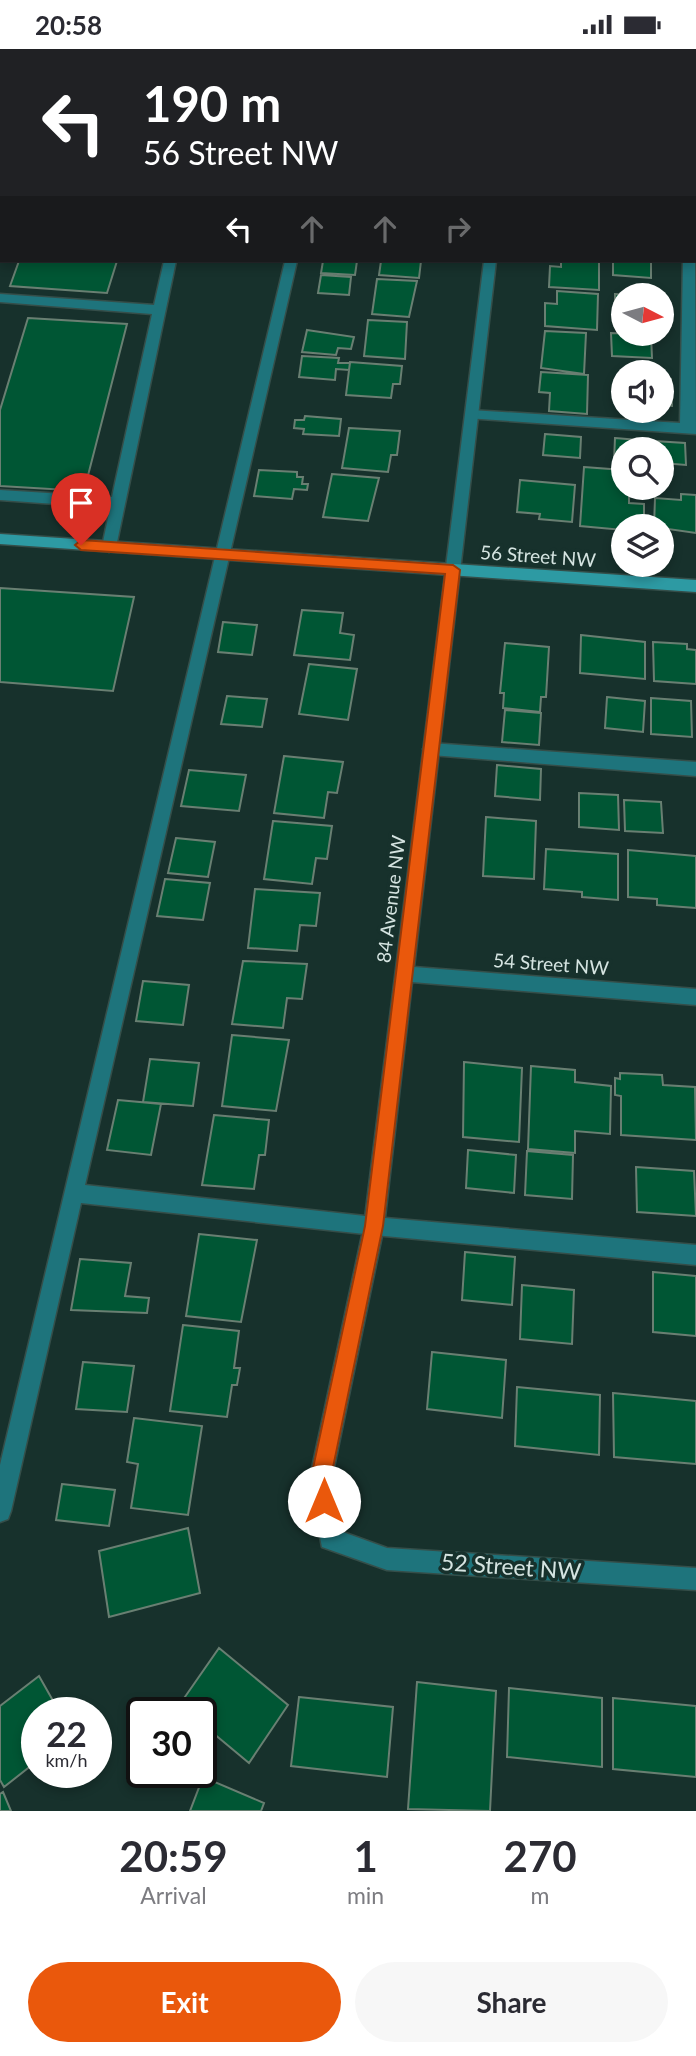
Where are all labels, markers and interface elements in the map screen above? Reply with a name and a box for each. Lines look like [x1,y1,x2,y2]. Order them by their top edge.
text: 20:58 [35,9,102,41]
text: 190 m [143,74,281,132]
icon: left [28,77,119,168]
text: 56 Street NW [143,133,338,172]
icon: left [220,210,258,248]
icon: ahead [293,210,331,248]
icon: ahead [366,210,404,248]
icon: right [439,210,477,248]
north arrow [611,283,674,347]
map controls [611,283,674,577]
button: sound [611,360,674,423]
button: search [611,437,674,500]
pin [51,473,111,545]
icon: arrive [62,484,100,522]
button: layers [611,514,674,577]
street label: 56 Street NW [479,540,597,571]
street label: 84 Avenue NW [371,834,410,964]
street label: 54 Street NW [492,948,610,979]
position arrow [287,1464,361,1538]
street label: 52 Street NW [440,1547,582,1585]
speed limit sign: 30 [126,1697,217,1788]
text: 22 [46,1712,87,1754]
text: km/h [45,1749,88,1771]
text: 20:59 [119,1831,228,1881]
text: 1 [353,1831,378,1881]
text: 270 [504,1831,577,1881]
text: Arrival [140,1881,207,1909]
text: min [347,1881,384,1909]
text: m [531,1881,550,1909]
button: Exit [28,1962,341,2042]
button: Share [355,1962,668,2042]

